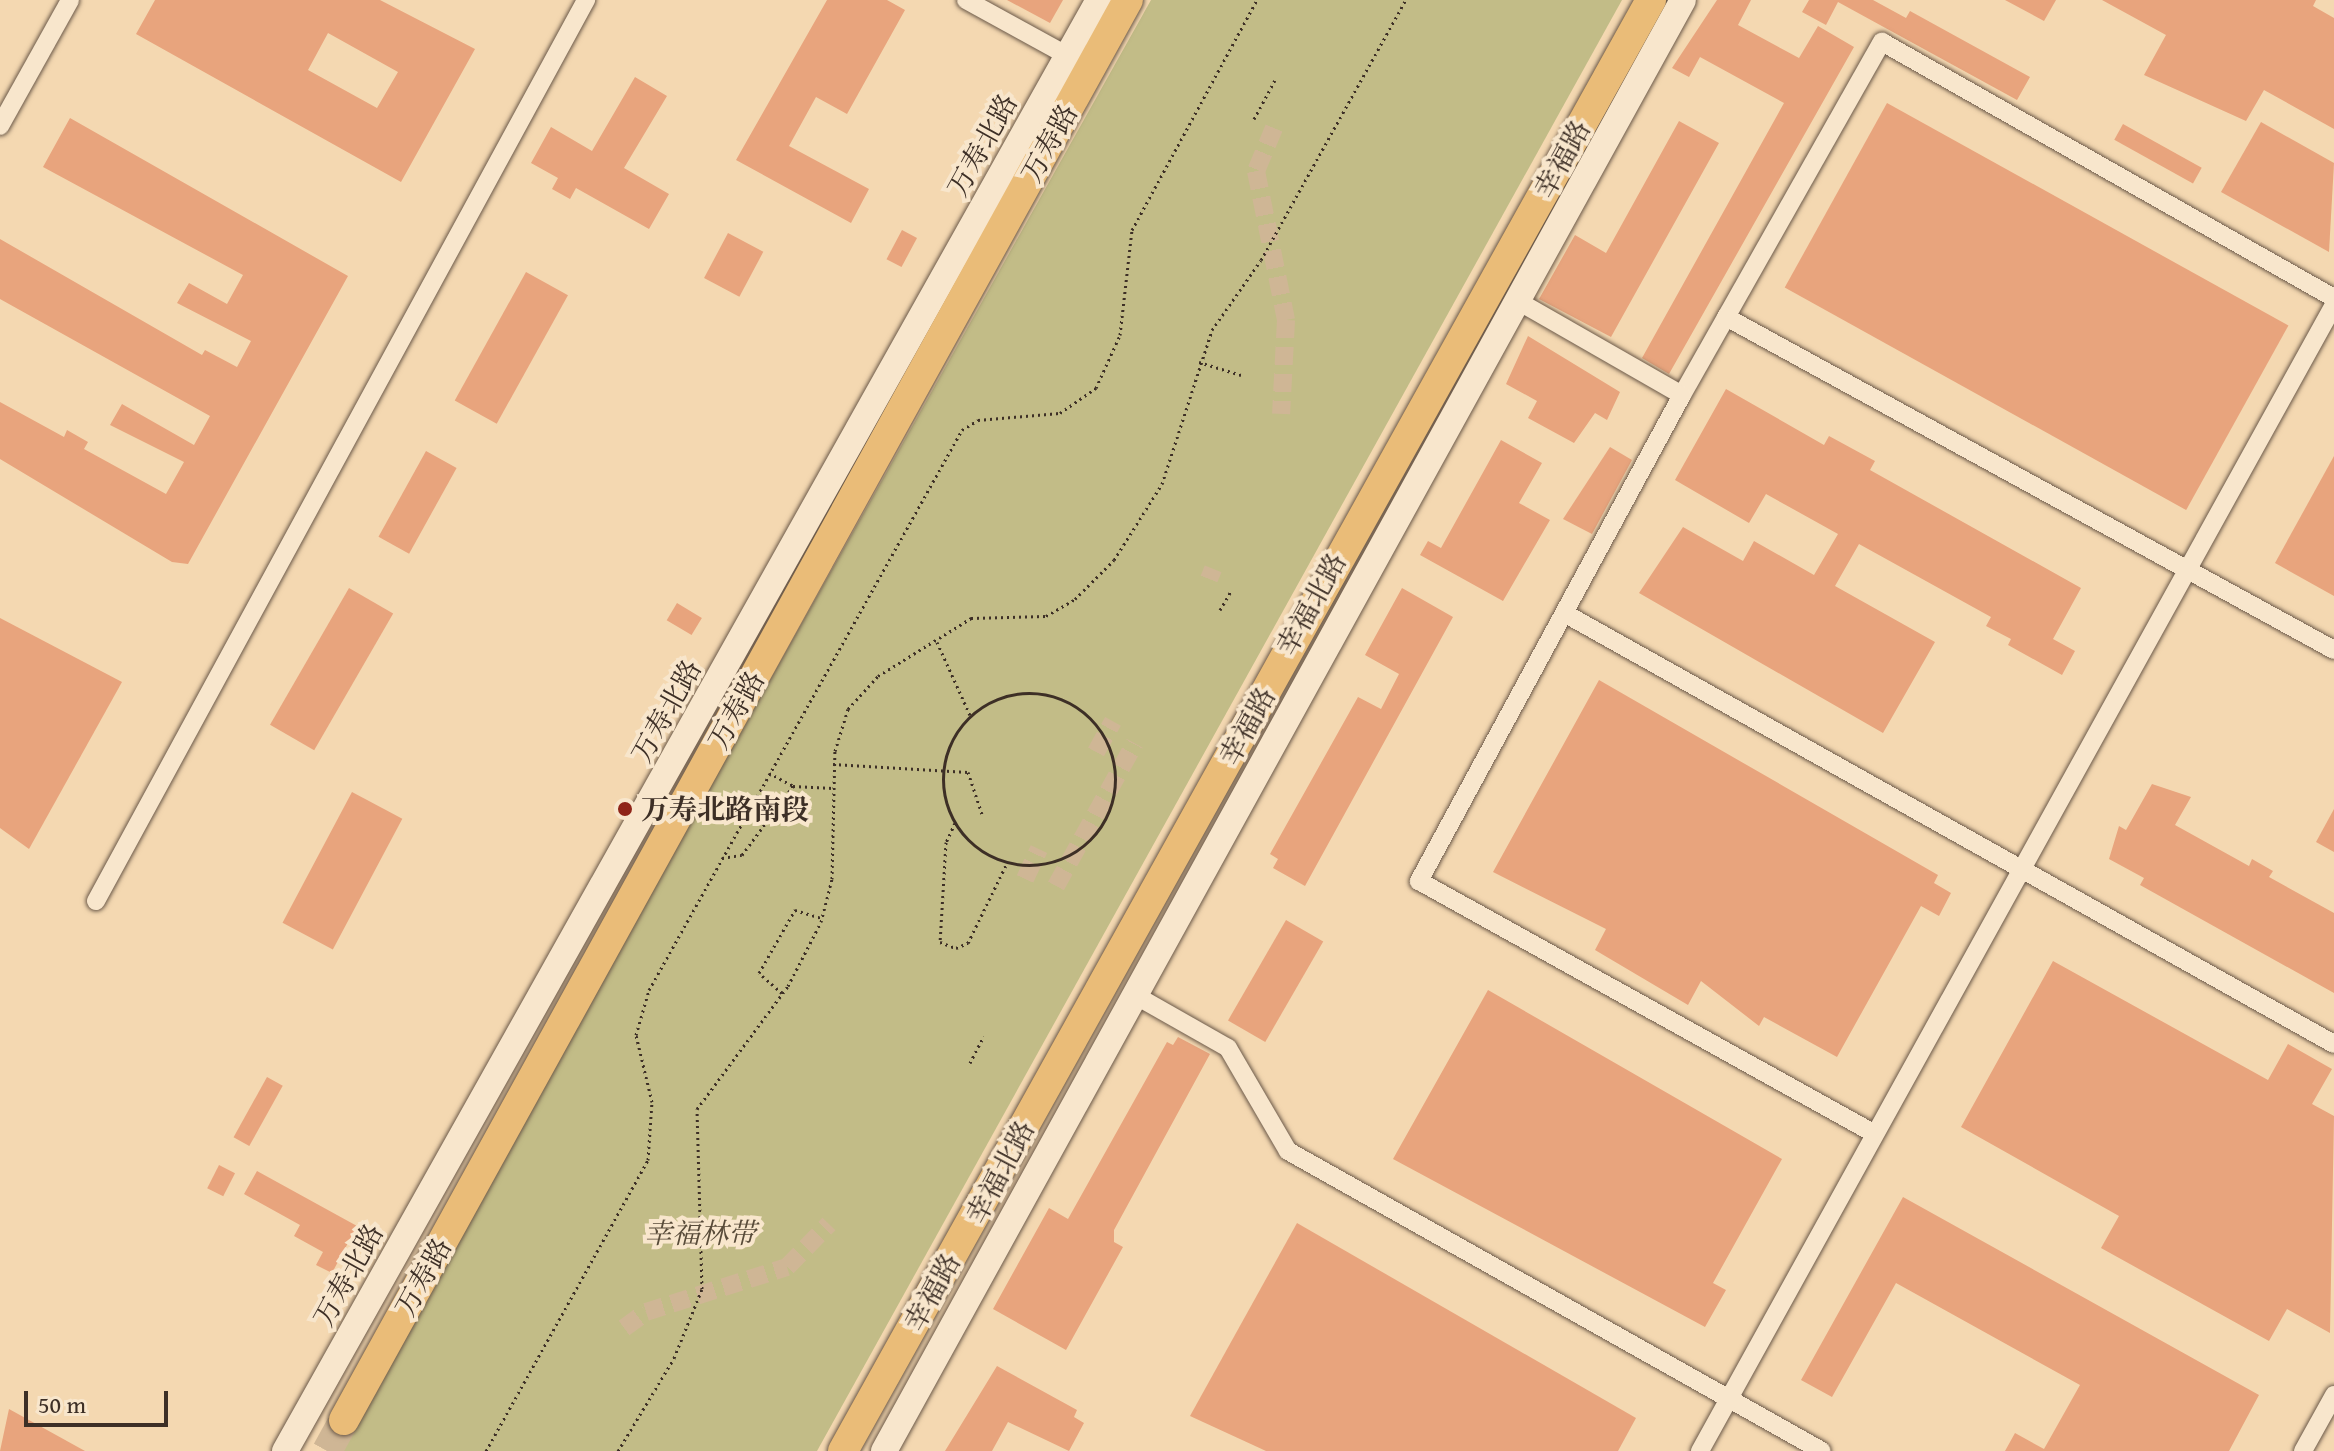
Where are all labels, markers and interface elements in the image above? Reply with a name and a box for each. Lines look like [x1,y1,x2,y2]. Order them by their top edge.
street label: 万寿北路 [940,88,1024,202]
street label: 万寿路 [1014,98,1084,188]
street label: 幸福路 [1527,114,1597,204]
street label: 幸福北路 [1269,547,1353,661]
street label: 万寿北路 [624,654,708,768]
street label: 万寿路 [701,665,771,755]
street label: 幸福路 [1212,681,1282,771]
place label: 万寿北路南段 [641,792,809,826]
marker: 万寿北路南段 [616,800,634,818]
street label: 幸福北路 [959,1115,1041,1229]
park label: 幸福林带 [644,1216,756,1250]
street label: 万寿北路 [306,1218,390,1332]
street label: 万寿路 [388,1232,458,1322]
street label: 幸福路 [897,1247,967,1337]
scale bar [28,1375,172,1425]
text: 50 m [38,1387,86,1422]

